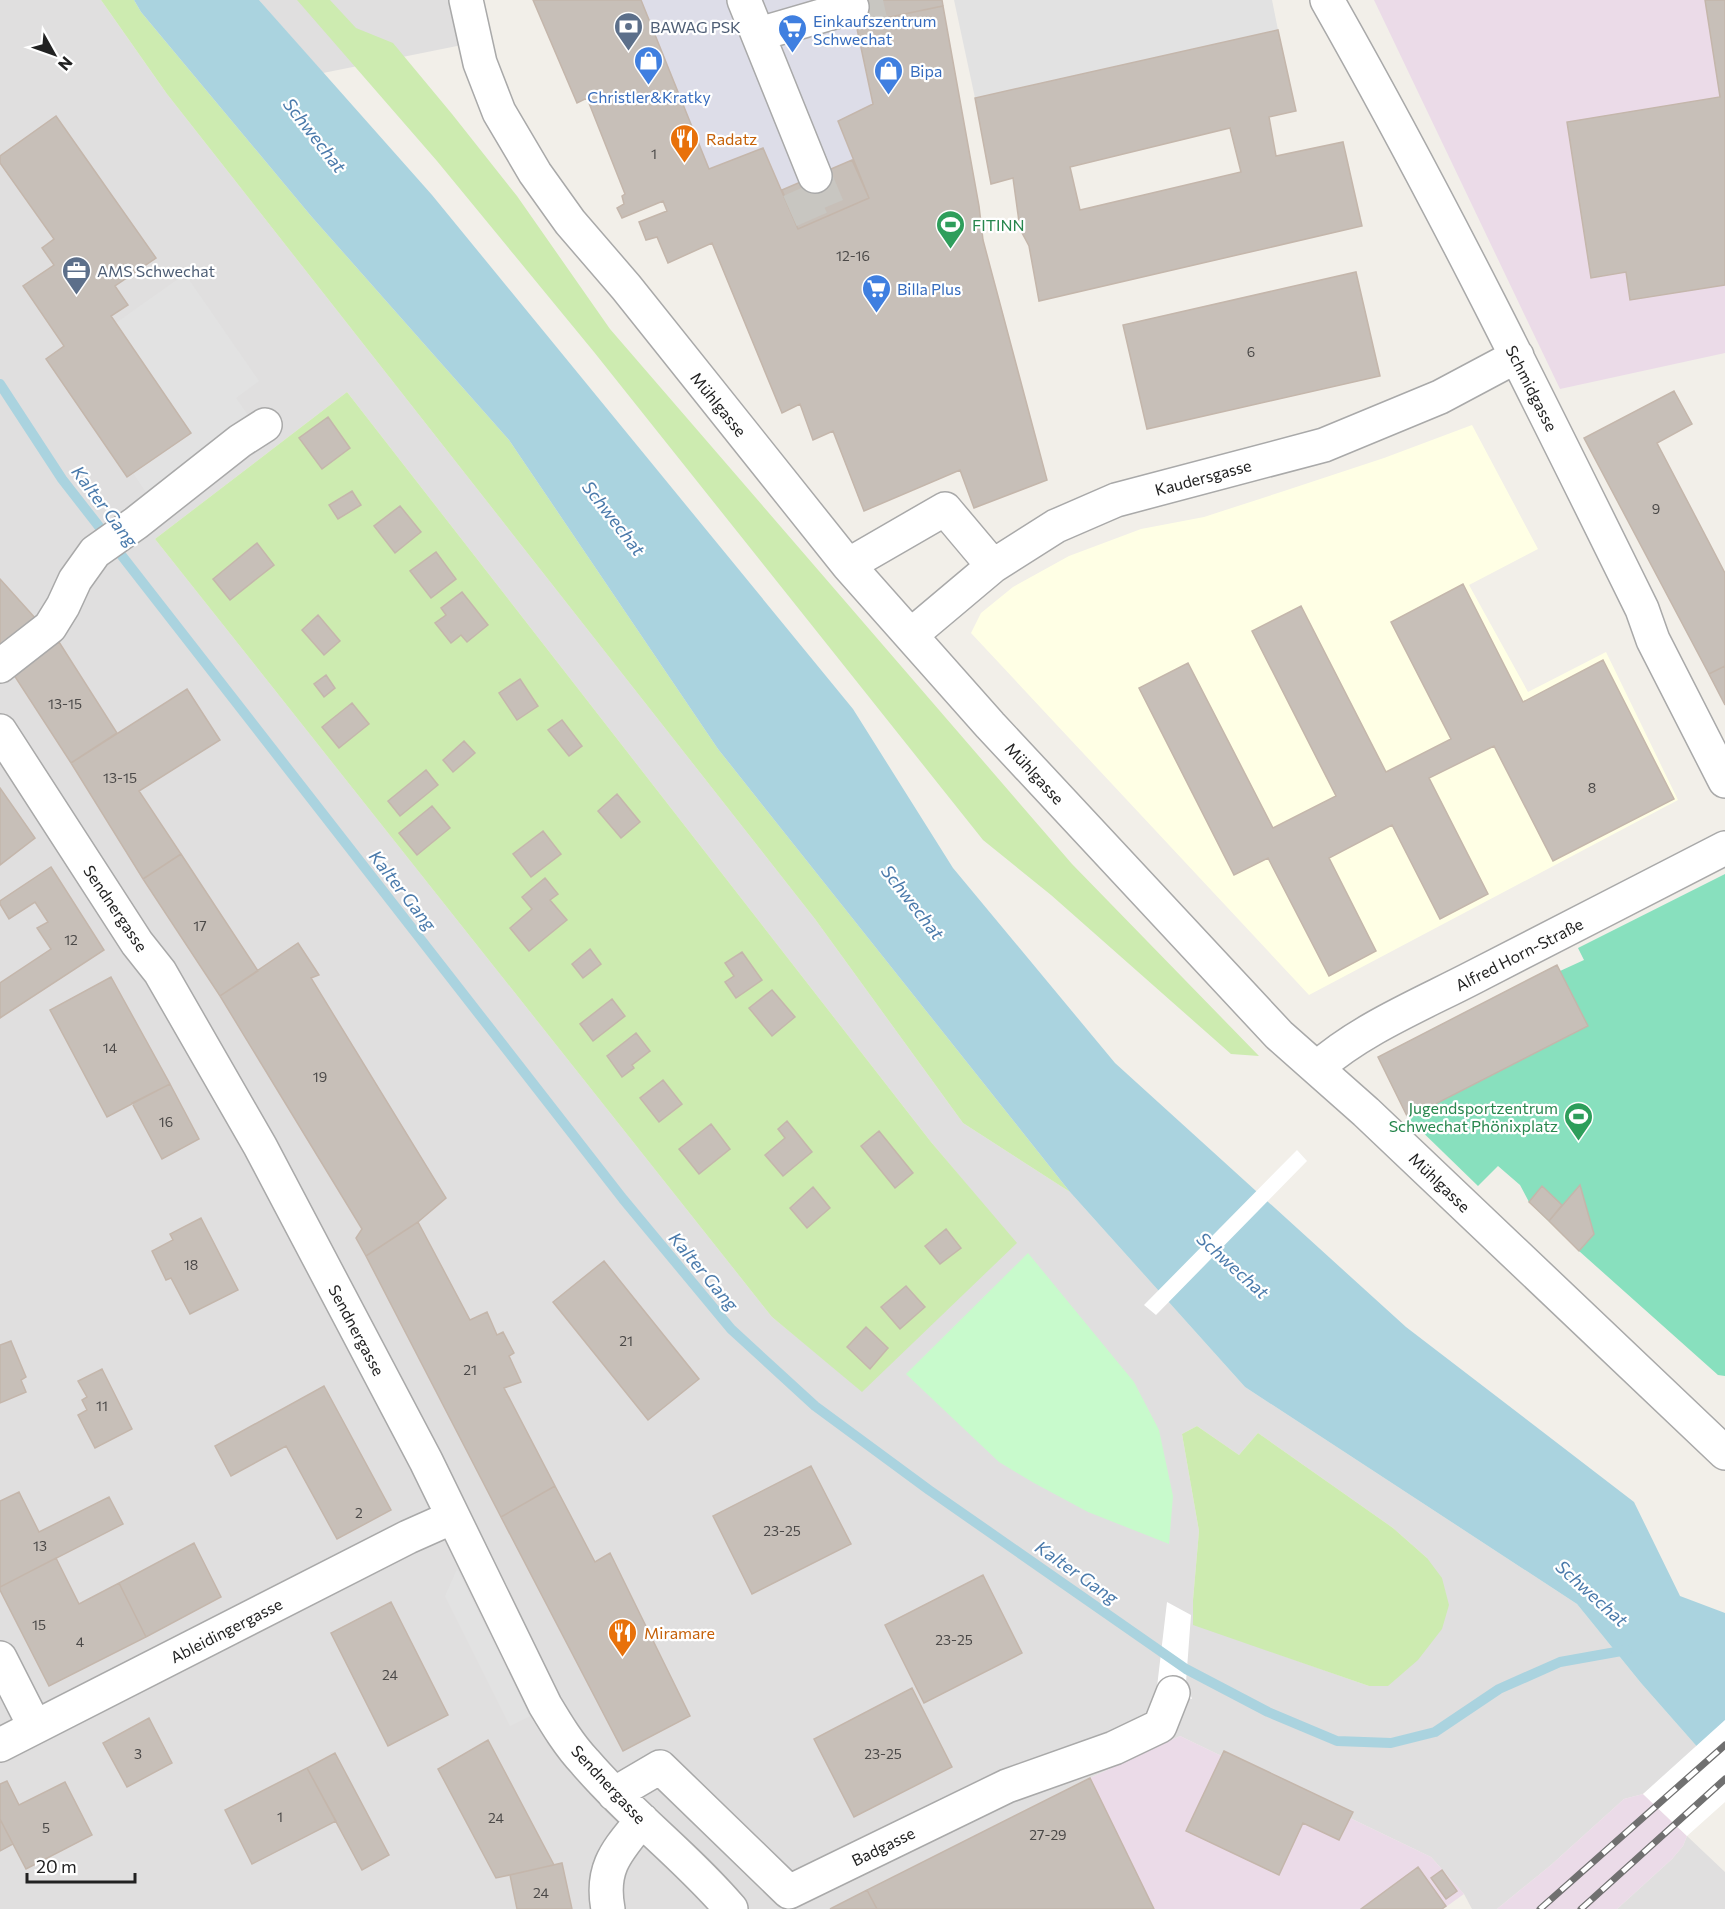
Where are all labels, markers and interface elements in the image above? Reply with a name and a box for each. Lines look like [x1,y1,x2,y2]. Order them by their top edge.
bank icon: BAWAG PSK [613,10,645,52]
place label: Einkaufszentrum Schwechat [813,11,937,48]
supermarket icon: Einkaufszentrum Schwechat [776,13,808,55]
place label: BAWAG PSK [650,17,741,36]
north arrow [24,24,84,84]
shop icon: Christler&Kratky [633,44,665,86]
text: N [55,53,77,75]
shop icon: Bipa [873,54,905,96]
place label: Bipa [910,61,942,80]
place label: Christler&Kratky [587,87,711,106]
water label: Schwechat [279,93,351,177]
restaurant icon: Radatz [669,122,701,164]
place label: Radatz [706,129,757,148]
house number: 1 [651,145,657,162]
sports icon: FITINN [935,208,967,250]
place label: FITINN [972,215,1025,234]
house number: 12-16 [836,247,870,264]
office icon: AMS Schwechat [60,254,92,296]
place label: AMS Schwechat [97,261,216,280]
supermarket icon: Billa Plus [860,272,892,314]
place label: Billa Plus [897,279,961,298]
street label: Schmidgasse [1502,342,1562,434]
house number: 6 [1247,343,1255,360]
street label: Mühlgasse [687,368,751,440]
street label: Kaudersgasse [1153,455,1253,499]
water label: Kalter Gang [67,461,143,552]
water label: Schwechat [578,476,650,560]
house number: 9 [1652,500,1660,517]
house number: 13-15 [48,695,82,712]
street label: Mühlgasse [1002,738,1068,808]
house number: 13-15 [103,769,137,786]
house number: 8 [1588,779,1596,796]
water label: Kalter Gang [365,845,442,936]
water label: Schwechat [877,860,949,944]
street label: Sendnergasse [80,861,152,955]
street label: Alfred Horn-Straße [1452,914,1586,994]
house number: 17 [193,917,207,934]
house number: 12 [64,931,78,948]
house number: 14 [103,1039,118,1056]
house number: 19 [313,1068,327,1085]
place label: Jugendsportzentrum Schwechat Phönixplatz [1389,1098,1558,1135]
sports icon: Jugendsportzentrum Schwechat Phönixplatz [1563,1100,1595,1142]
house number: 16 [159,1113,173,1130]
street label: Mühlgasse [1406,1148,1474,1216]
water label: Kalter Gang [665,1227,744,1316]
water label: Schwechat [1193,1227,1274,1303]
house number: 18 [184,1256,198,1273]
street label: Sendnergasse [325,1281,389,1379]
house number: 21 [619,1332,633,1349]
house number: 21 [463,1361,477,1378]
house number: 11 [96,1397,108,1414]
house number: 2 [355,1504,363,1521]
house number: 23-25 [763,1522,801,1539]
water label: Kalter Gang [1031,1535,1124,1609]
house number: 13 [33,1537,47,1554]
water label: Schwechat [1552,1555,1633,1631]
street label: Ableidingergasse [167,1594,285,1666]
house number: 15 [32,1616,46,1633]
restaurant icon: Miramare [607,1616,639,1658]
place label: Miramare [644,1623,715,1642]
house number: 23-25 [935,1631,973,1648]
house number: 4 [76,1633,85,1650]
house number: 24 [382,1666,399,1683]
street label: Sendnergasse [568,1741,650,1827]
house number: 3 [134,1745,142,1762]
house number: 23-25 [864,1745,902,1762]
house number: 1 [277,1808,283,1825]
house number: 24 [488,1809,505,1826]
house number: 5 [42,1819,50,1836]
street label: Badgasse [848,1823,918,1869]
house number: 27-29 [1029,1826,1067,1843]
scale bar [27,1846,135,1884]
text: 20 m [36,1855,77,1877]
house number: 24 [533,1884,550,1901]

